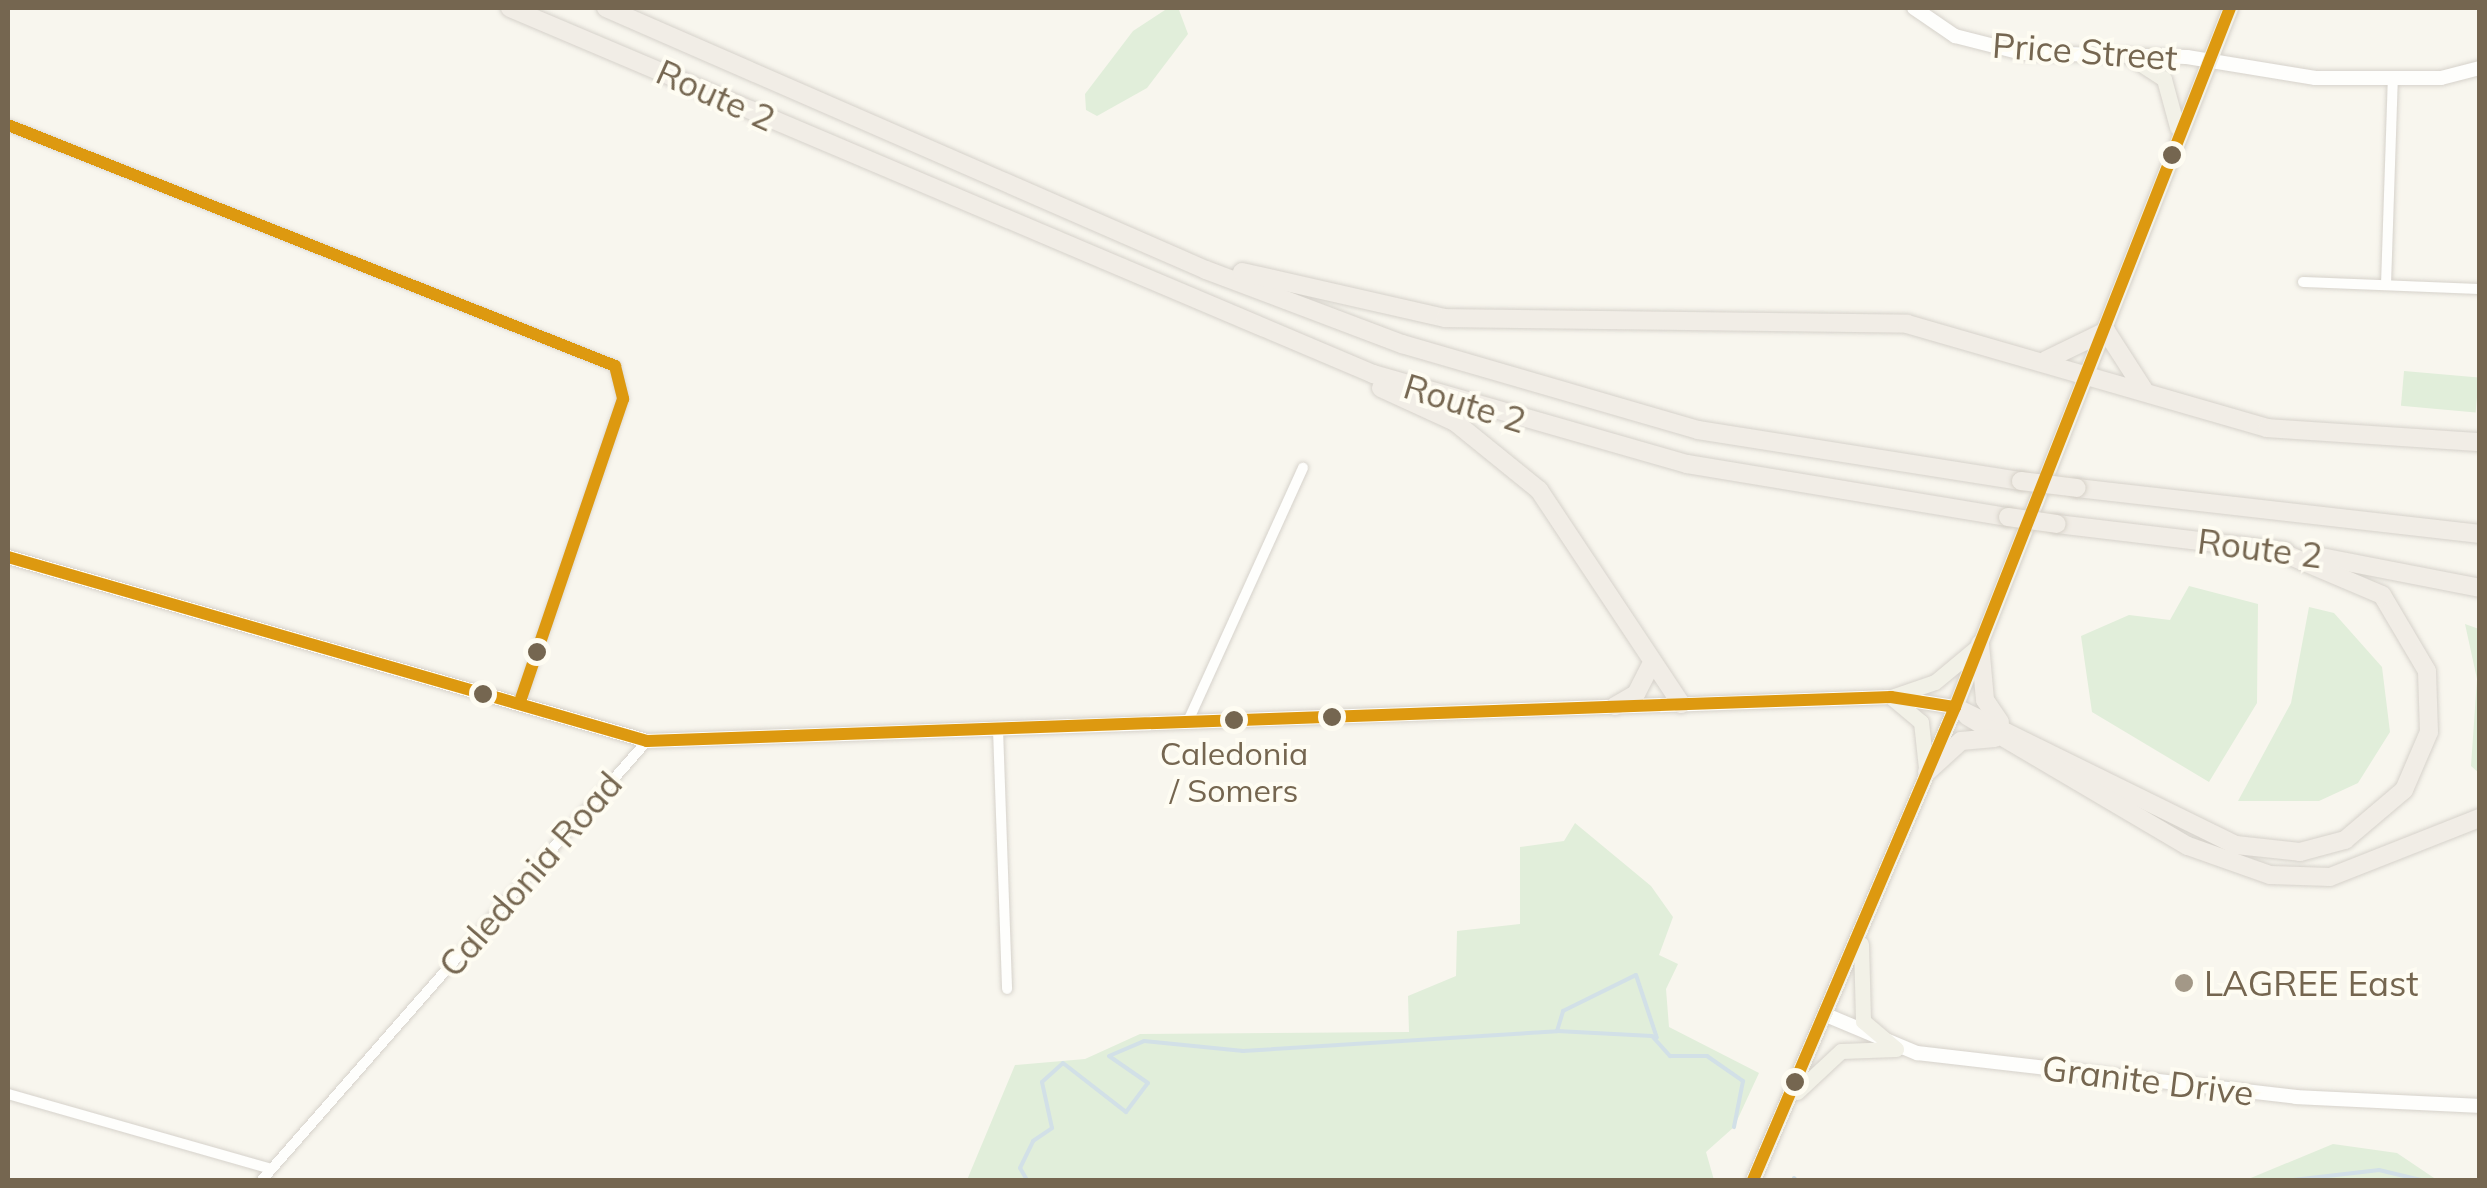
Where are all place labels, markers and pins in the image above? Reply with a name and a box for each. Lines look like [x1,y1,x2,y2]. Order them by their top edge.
unlabelled marker [2162,145,2182,165]
unlabelled marker [527,642,547,662]
unlabelled marker [473,684,493,704]
unlabelled marker [1322,707,1342,727]
marker: Caledonia / Somers [1224,710,1244,730]
place label: Caledonia / Somers [1160,735,1308,810]
place label: LAGREE East [2204,962,2419,1004]
marker: LAGREE East [2173,972,2195,994]
unlabelled marker [1785,1072,1805,1092]

